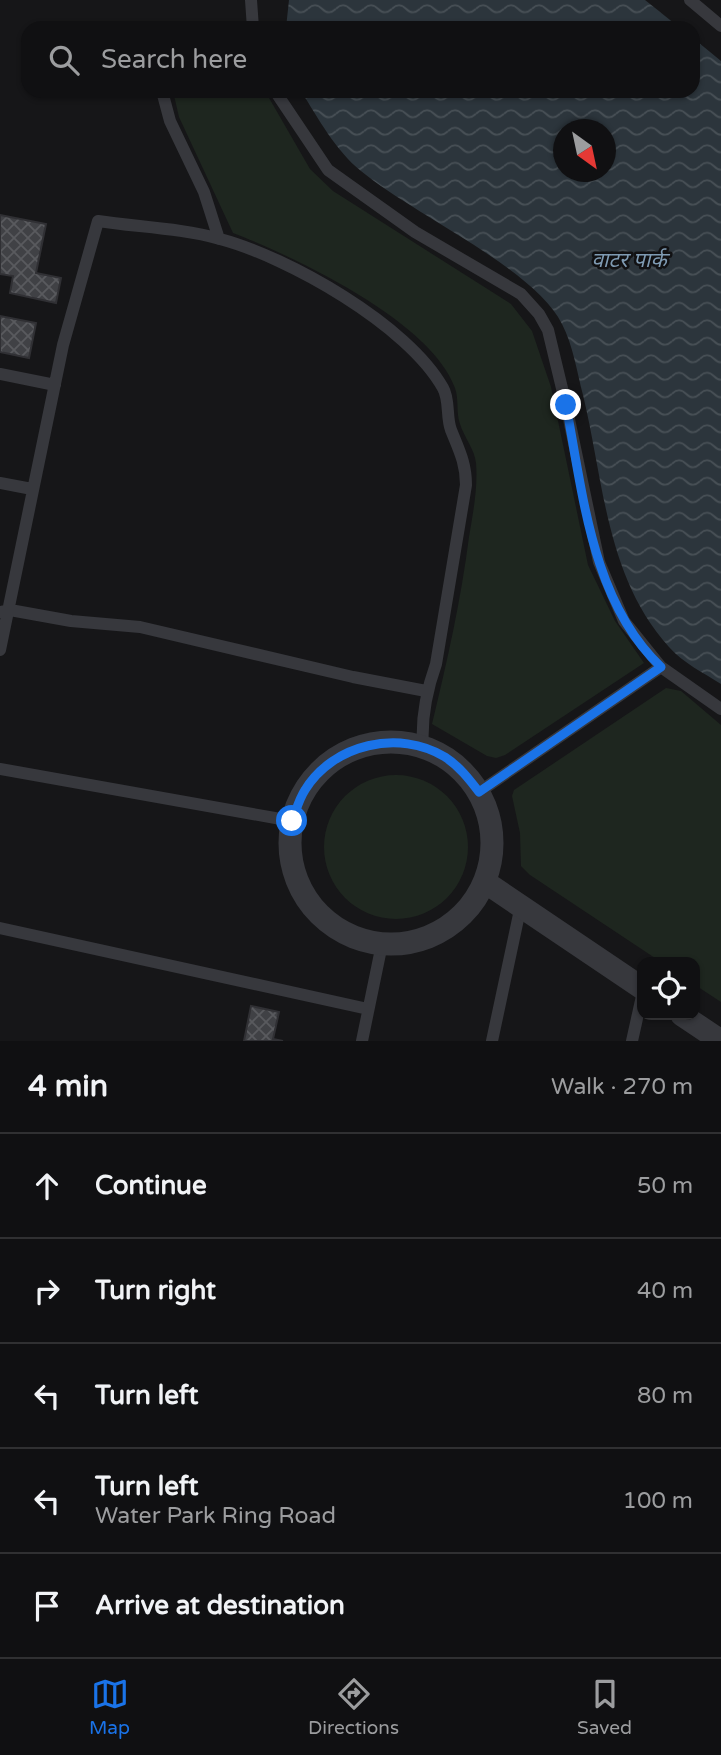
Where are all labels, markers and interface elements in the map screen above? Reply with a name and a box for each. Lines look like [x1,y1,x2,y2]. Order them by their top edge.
search box [21,21,700,98]
icon: search [45,41,83,79]
text: Search here [101,44,247,75]
north arrow [553,119,616,182]
water label: वाटर पार्क [591,248,670,273]
route end [550,389,581,420]
route start [276,805,307,836]
map controls [637,957,700,1020]
button: locate [637,957,700,1020]
text: 4 min [28,1068,108,1105]
text: Walk · 270 m [551,1073,693,1101]
icon: ahead [28,1167,66,1205]
text: Continue [95,1170,207,1201]
text: 50 m [637,1172,693,1200]
icon: right [28,1272,66,1310]
text: Turn right [95,1275,216,1306]
text: 40 m [637,1277,693,1305]
icon: left [28,1377,66,1415]
text: Turn left [95,1380,198,1411]
text: 80 m [637,1382,693,1410]
text: Turn left [95,1471,198,1502]
icon: left [28,1482,66,1520]
text: 100 m [623,1487,693,1515]
text: Water Park Ring Road [95,1502,336,1530]
icon: arrive [28,1587,66,1625]
text: Arrive at destination [95,1590,345,1621]
tab: Map [89,1675,130,1739]
tab: Directions [308,1675,399,1739]
tab: Saved [577,1675,632,1739]

